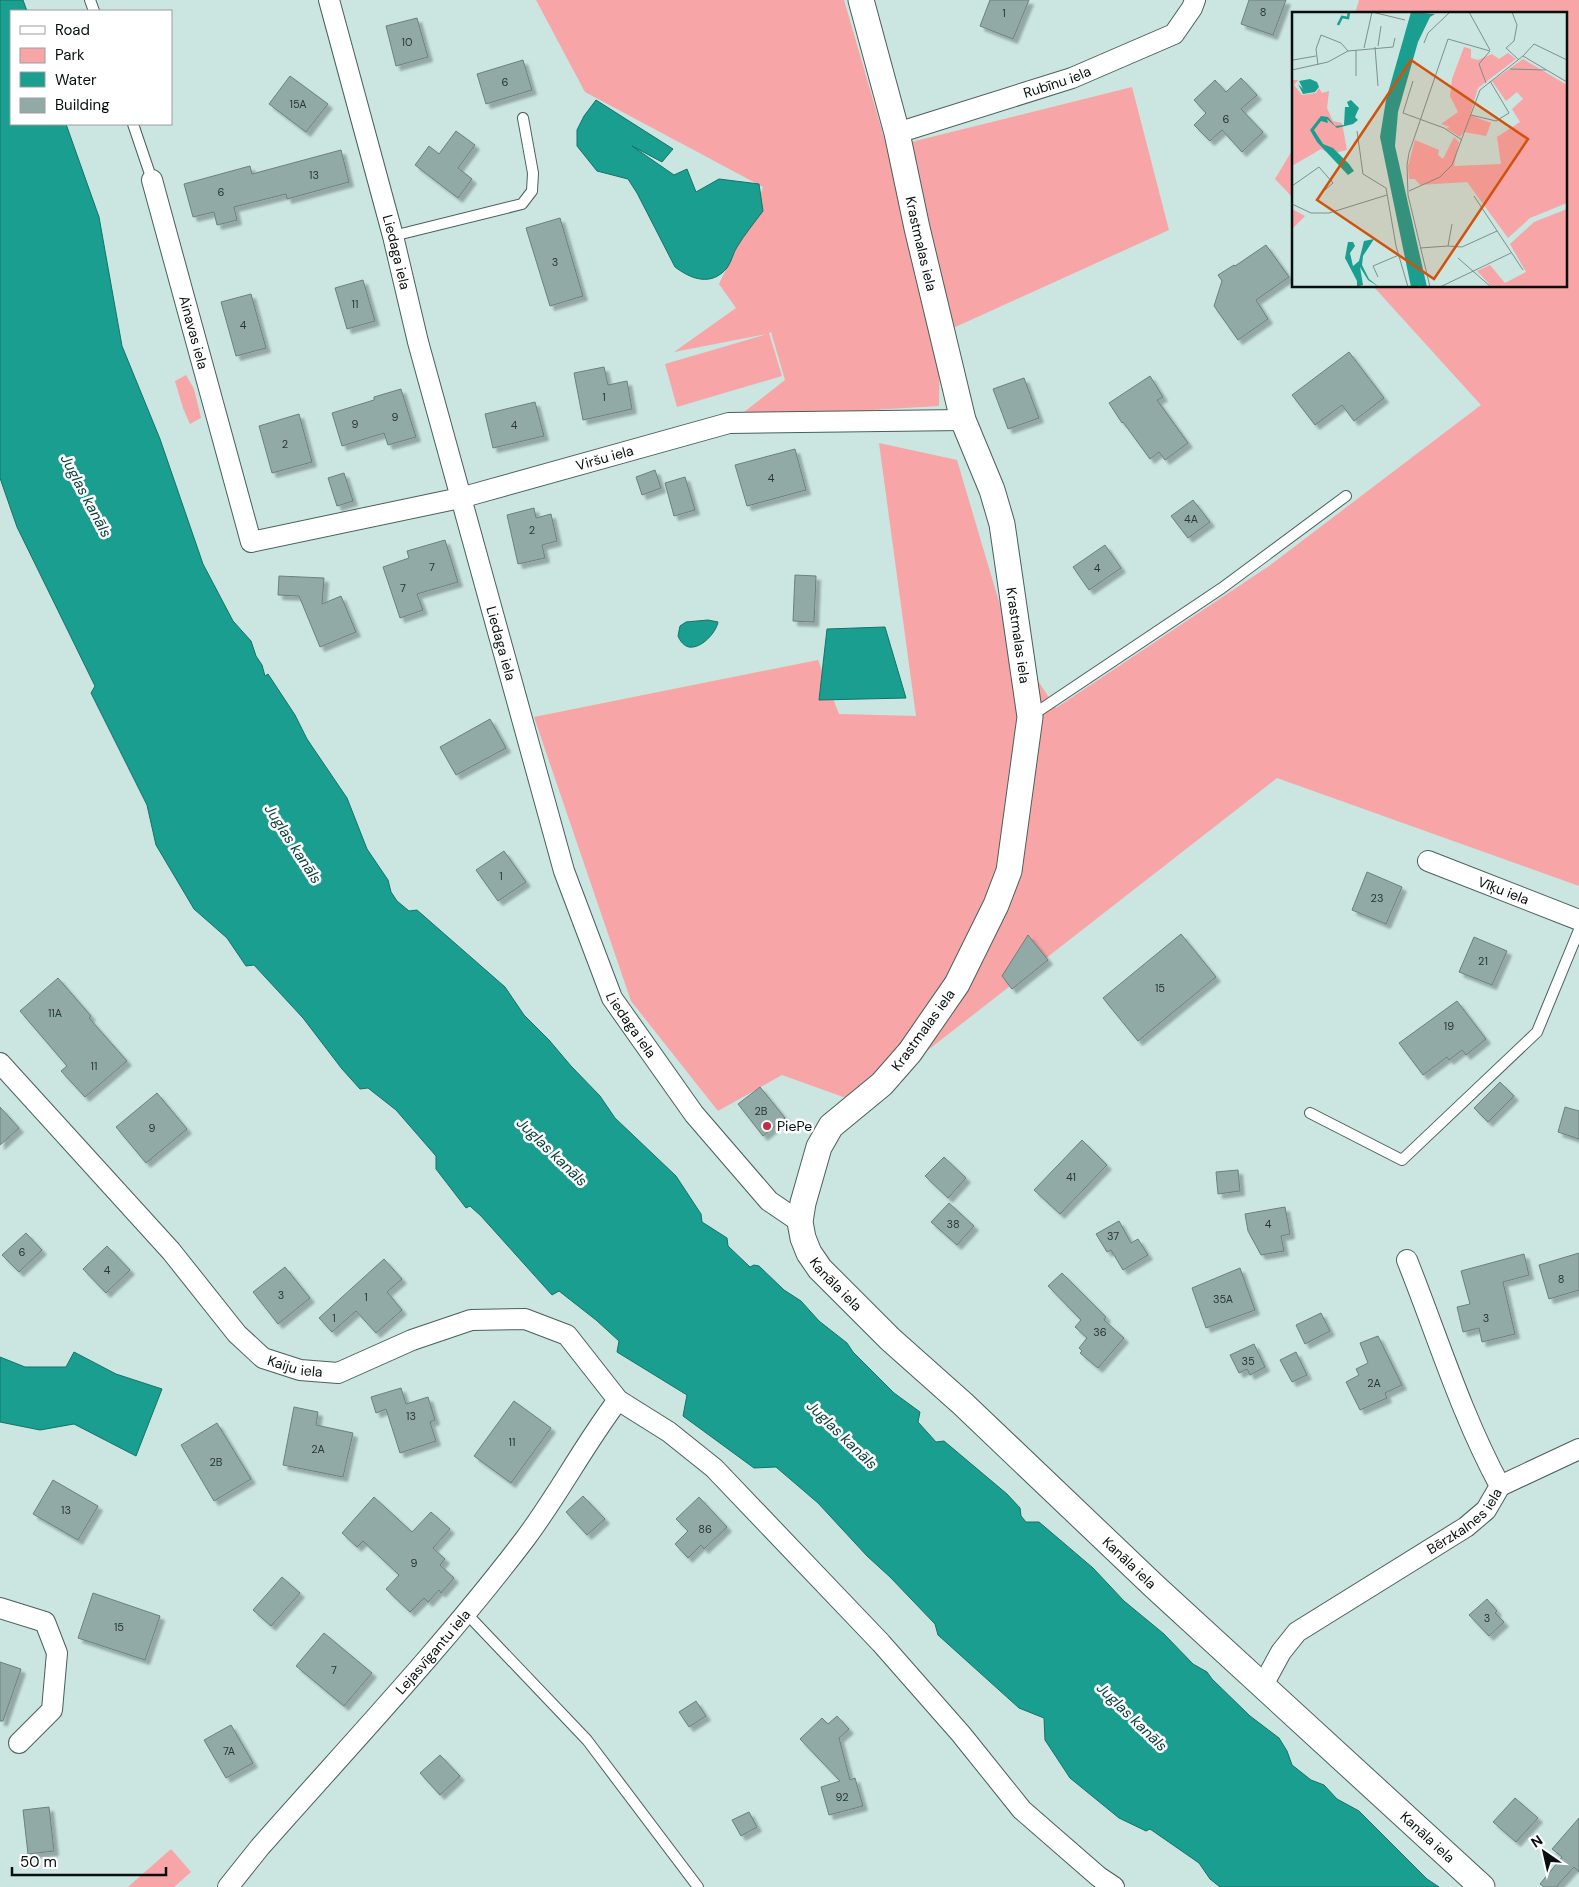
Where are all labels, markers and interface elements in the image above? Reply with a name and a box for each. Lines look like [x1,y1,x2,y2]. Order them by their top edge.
house number: 8 [1260,5,1266,19]
house number: 1 [1002,6,1006,20]
legend [10,10,172,125]
inset map [1292,12,1566,288]
text: Road [55,20,90,40]
house number: 10 [402,35,412,49]
text: Park [55,45,85,65]
street label: Rubīnu iela [1021,62,1094,102]
text: Water [55,70,97,90]
house number: 6 [502,75,509,89]
text: Building [55,95,110,115]
house number: 15A [290,97,306,111]
house number: 6 [1223,112,1230,126]
house number: 13 [309,168,319,182]
house number: 6 [218,185,225,199]
street label: Krastmalas iela [902,195,941,293]
street label: Liedaga iela [379,213,414,291]
house number: 3 [552,255,558,269]
street label: Ainavas iela [175,294,212,371]
house number: 11 [352,297,358,311]
house number: 4 [240,318,247,332]
house number: 1 [602,390,606,404]
house number: 9 [392,410,399,424]
house number: 9 [352,417,359,431]
house number: 4 [511,418,518,432]
house number: 2 [282,437,288,451]
street label: Viršu iela [574,441,635,474]
water label: Juglas kanāls [56,451,116,541]
house number: 4 [768,471,775,485]
house number: 4A [1184,512,1198,526]
house number: 2 [529,523,535,537]
house number: 7 [429,560,435,574]
house number: 4 [1094,561,1101,575]
house number: 7 [400,581,406,595]
street label: Krastmalas iela [1002,586,1034,685]
street label: Liedaga iela [482,604,520,683]
water label: Juglas kanāls [260,800,326,888]
house number: 1 [499,869,503,883]
street label: Vīķu iela [1475,872,1532,909]
house number: 23 [1371,891,1383,905]
house number: 21 [1478,954,1488,968]
house number: 15 [1155,981,1165,995]
street label: Krastmalas iela [887,986,959,1074]
street label: Liedaga iela [602,990,660,1061]
house number: 11A [48,1006,62,1020]
house number: 19 [1444,1019,1454,1033]
house number: 11 [91,1059,97,1073]
house number: 2B [755,1104,768,1118]
water label: Juglas kanāls [512,1113,592,1191]
place label: PiePe [777,1117,812,1135]
marker: PiePe [761,1120,773,1132]
house number: 9 [149,1121,156,1135]
house number: 41 [1066,1170,1076,1184]
house number: 38 [946,1217,960,1231]
house number: 4 [1265,1217,1272,1231]
house number: 37 [1107,1229,1119,1243]
house number: 6 [19,1245,26,1259]
street label: Kanāla iela [806,1254,866,1315]
house number: 4 [104,1263,111,1277]
house number: 8 [1558,1272,1564,1286]
house number: 3 [278,1288,284,1302]
house number: 1 [364,1290,368,1304]
house number: 35A [1213,1292,1233,1306]
house number: 1 [332,1311,336,1325]
house number: 3 [1483,1311,1489,1325]
house number: 36 [1093,1325,1107,1339]
street label: Kaiju iela [265,1351,323,1381]
house number: 35 [1241,1354,1255,1368]
house number: 2A [1367,1376,1381,1390]
water label: Juglas kanāls [802,1396,882,1474]
house number: 13 [406,1409,416,1423]
house number: 11 [509,1435,515,1449]
house number: 2A [311,1442,325,1456]
house number: 2B [210,1455,223,1469]
street label: Bērzkalnes iela [1423,1485,1506,1558]
house number: 13 [61,1503,71,1517]
house number: 86 [698,1522,712,1536]
street label: Kanāla iela [1099,1533,1160,1593]
house number: 9 [411,1556,418,1570]
street label: Lejasvīgantu iela [392,1606,474,1698]
house number: 3 [1484,1611,1490,1625]
house number: 15 [114,1620,124,1634]
house number: 7 [331,1663,337,1677]
water label: Juglas kanāls [1092,1678,1172,1756]
house number: 7A [223,1744,235,1758]
house number: 92 [835,1790,849,1804]
street label: Kanāla iela [1396,1807,1459,1867]
north arrow [1519,1827,1569,1877]
text: N [1527,1831,1546,1852]
scale bar [12,1844,166,1876]
text: 50 m [20,1852,57,1872]

